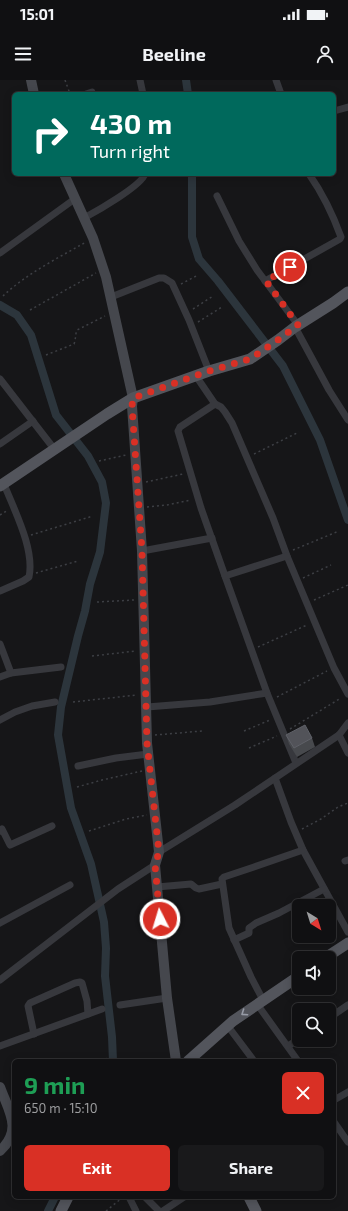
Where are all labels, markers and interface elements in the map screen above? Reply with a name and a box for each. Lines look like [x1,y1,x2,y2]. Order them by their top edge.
text: 15:01 [20,5,55,23]
icon: menu [12,43,34,65]
text: Beeline [142,43,206,65]
icon: person [314,43,336,65]
text: 430 m [90,106,172,140]
icon: right [24,108,76,160]
text: Turn right [90,140,170,162]
pin [273,250,307,284]
icon: arrive [279,256,301,278]
position arrow [139,898,181,940]
north arrow [292,899,336,943]
map controls [292,899,336,1047]
button: sound [292,951,336,995]
button: search [292,1003,336,1047]
one-way arrow [241,1008,248,1015]
text: 9 min [24,1070,86,1099]
button: close [282,1072,324,1114]
text: 650 m · 15:10 [24,1100,98,1116]
button: Exit [24,1145,170,1191]
button: Share [178,1145,324,1191]

